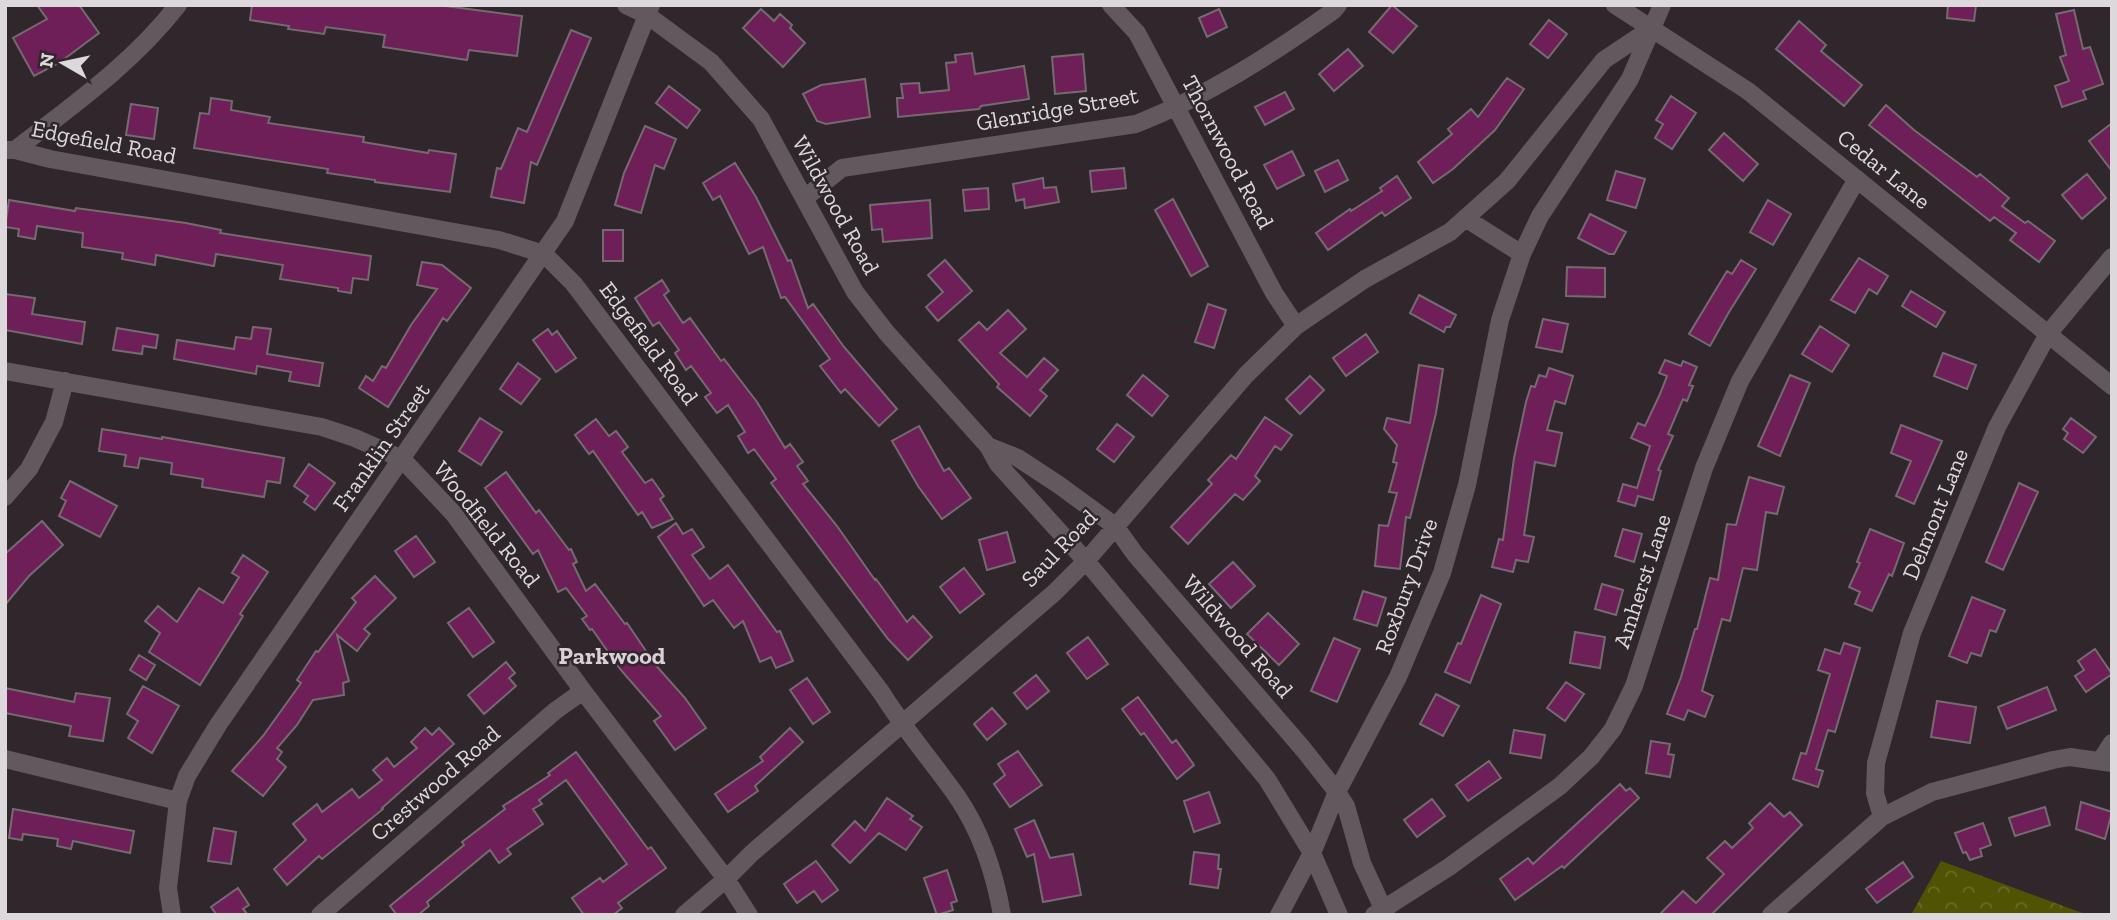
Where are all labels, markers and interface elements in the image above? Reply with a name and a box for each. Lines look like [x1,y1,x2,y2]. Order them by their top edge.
north arrow [28,28,98,98]
text: N [34,51,59,69]
street label: Thornwood Road [1176,71,1280,234]
street label: Glenridge Street [974,81,1141,137]
street label: Edgefield Road [29,114,179,170]
street label: Cedar Lane [1832,123,1936,215]
street label: Wildwood Road [786,131,886,280]
street label: Edgefield Road [594,276,705,410]
street label: Franklin Street [326,377,436,517]
street label: Delmont Lane [1896,444,1974,584]
street label: Woodfield Road [428,455,547,593]
street label: Saul Road [1015,503,1103,593]
street label: Amherst Lane [1607,510,1677,652]
street label: Roxbury Drive [1368,514,1444,658]
street label: Wildwood Road [1177,569,1299,704]
district label: Parkwood [559,641,666,670]
street label: Crestwood Road [365,719,506,847]

